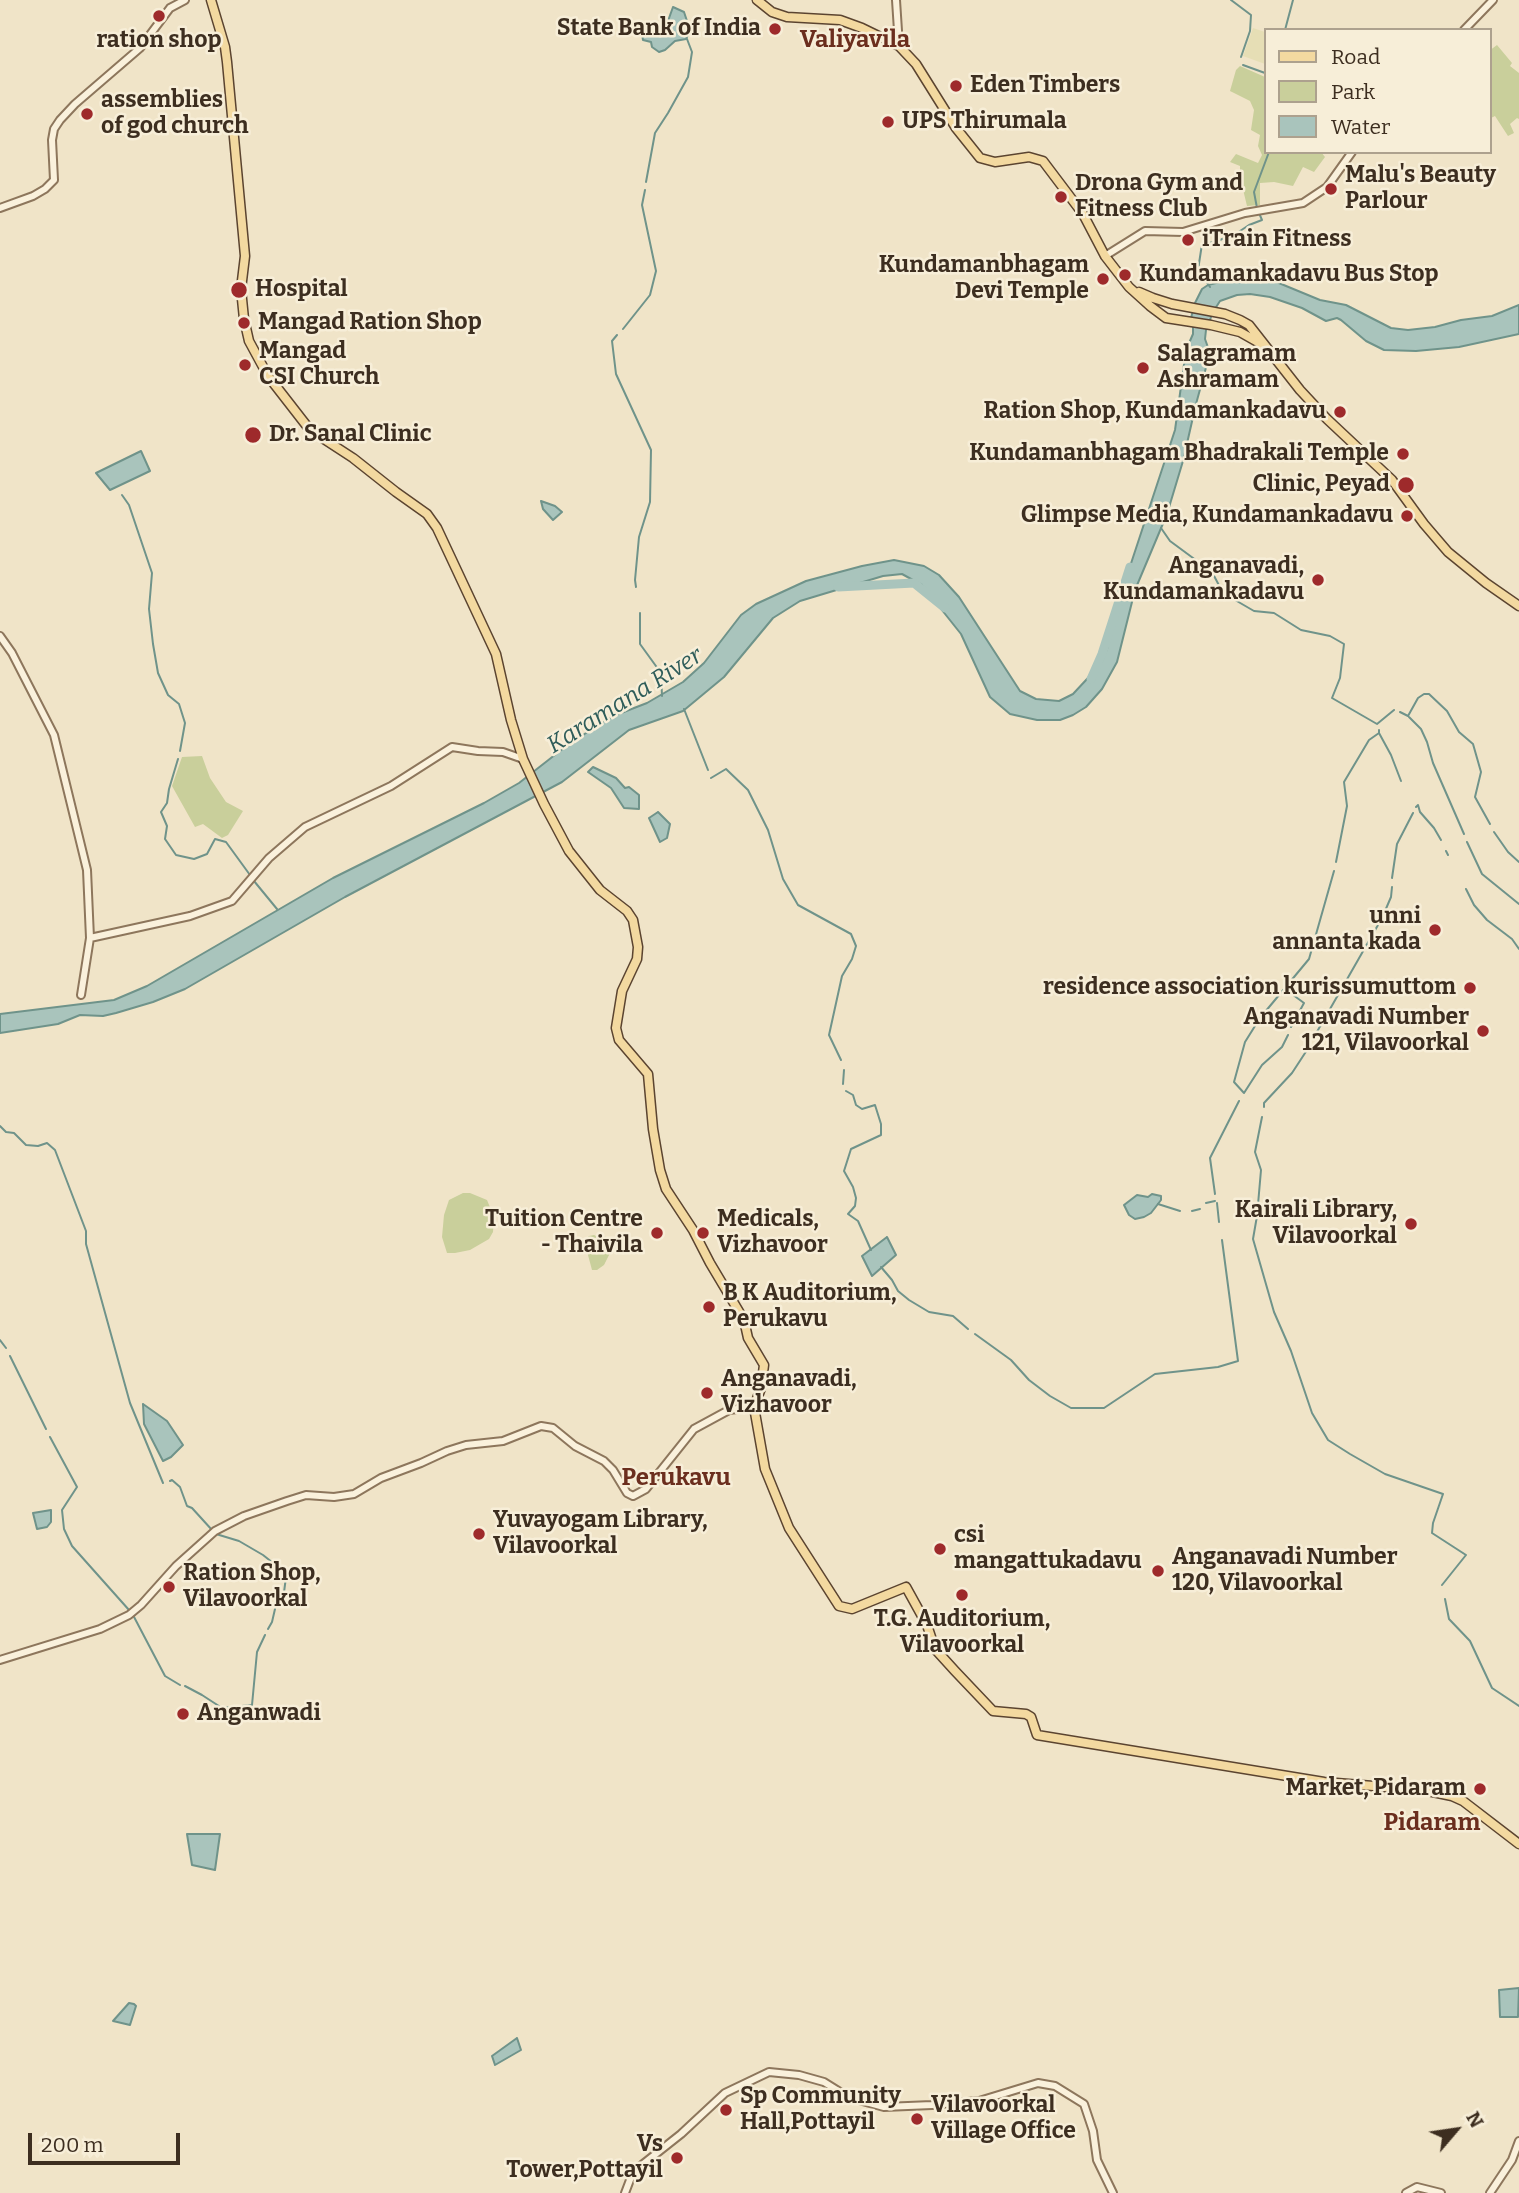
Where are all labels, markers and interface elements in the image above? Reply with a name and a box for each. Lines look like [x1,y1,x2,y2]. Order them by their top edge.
marker: ration shop [151,8,167,24]
place label: State Bank of India [557,15,761,43]
marker: State Bank of India [767,21,783,37]
district label: Valiyavila [800,26,910,54]
place label: ration shop [97,27,221,55]
legend [1264,28,1491,154]
text: Road [1331,44,1380,70]
place label: Eden Timbers [970,72,1120,100]
marker: Eden Timbers [948,78,964,94]
text: Park [1331,79,1375,105]
place label: assemblies of god church [101,87,249,141]
marker: assemblies of god church [79,106,95,122]
place label: UPS Thirumala [902,108,1067,136]
marker: UPS Thirumala [880,114,896,130]
text: Water [1331,114,1390,140]
place label: Malu's Beauty Parlour [1345,162,1496,216]
place label: Drona Gym and Fitness Club [1075,170,1243,224]
marker: Malu's Beauty Parlour [1323,181,1339,197]
marker: Drona Gym and Fitness Club [1053,189,1069,205]
place label: iTrain Fitness [1202,226,1352,254]
marker: iTrain Fitness [1180,232,1196,248]
place label: Kundamanbhagam Devi Temple [879,252,1089,306]
place label: Kundamankadavu Bus Stop [1139,261,1438,289]
marker: Kundamankadavu Bus Stop [1117,267,1133,283]
marker: Kundamanbhagam Devi Temple [1095,271,1111,287]
place label: Hospital [255,276,348,304]
marker: Hospital [229,280,249,300]
place label: Mangad Ration Shop [258,309,482,337]
marker: Mangad Ration Shop [236,315,252,331]
place label: Mangad CSI Church [259,338,379,392]
place label: Salagramam Ashramam [1157,341,1296,395]
marker: Mangad CSI Church [237,357,253,373]
marker: Salagramam Ashramam [1135,360,1151,376]
place label: Ration Shop, Kundamankadavu [983,398,1326,426]
marker: Ration Shop, Kundamankadavu [1332,404,1348,420]
place label: Dr. Sanal Clinic [269,421,432,449]
marker: Dr. Sanal Clinic [243,425,263,445]
place label: Kundamanbhagam Bhadrakali Temple [969,440,1389,468]
marker: Kundamanbhagam Bhadrakali Temple [1395,446,1411,462]
place label: Clinic, Peyad [1253,471,1390,499]
marker: Clinic, Peyad [1396,475,1416,495]
place label: Glimpse Media, Kundamankadavu [1021,502,1393,530]
marker: Glimpse Media, Kundamankadavu [1399,508,1415,524]
place label: Anganavadi, Kundamankadavu [1103,553,1304,607]
marker: Anganavadi, Kundamankadavu [1310,572,1326,588]
water label: Karamana River [542,642,708,760]
place label: unni annanta kada [1272,903,1421,957]
marker: unni annanta kada [1427,922,1443,938]
place label: residence association kurissumuttom [1043,974,1456,1002]
marker: residence association kurissumuttom [1462,980,1478,996]
place label: Anganavadi Number 121, Vilavoorkal [1244,1004,1469,1058]
marker: Anganavadi Number 121, Vilavoorkal [1475,1023,1491,1039]
place label: Kairali Library, Vilavoorkal [1235,1197,1397,1251]
place label: Tuition Centre - Thaivila [485,1206,643,1260]
place label: Medicals, Vizhavoor [717,1206,828,1260]
marker: Kairali Library, Vilavoorkal [1403,1216,1419,1232]
marker: Tuition Centre - Thaivila [649,1225,665,1241]
marker: Medicals, Vizhavoor [695,1225,711,1241]
place label: B K Auditorium, Perukavu [723,1280,897,1334]
marker: B K Auditorium, Perukavu [701,1299,717,1315]
place label: Anganavadi, Vizhavoor [721,1366,857,1420]
marker: Anganavadi, Vizhavoor [699,1385,715,1401]
district label: Perukavu [621,1464,731,1492]
place label: Yuvayogam Library, Vilavoorkal [493,1507,708,1561]
place label: csi mangattukadavu [954,1522,1142,1576]
marker: Yuvayogam Library, Vilavoorkal [471,1526,487,1542]
marker: csi mangattukadavu [932,1541,948,1557]
place label: Anganavadi Number 120, Vilavoorkal [1172,1544,1397,1598]
place label: Ration Shop, Vilavoorkal [183,1560,321,1614]
marker: Anganavadi Number 120, Vilavoorkal [1150,1563,1166,1579]
marker: Ration Shop, Vilavoorkal [161,1579,177,1595]
marker: T.G. Auditorium, Vilavoorkal [954,1587,970,1603]
place label: T.G. Auditorium, Vilavoorkal [874,1606,1050,1660]
place label: Anganwadi [197,1700,321,1728]
marker: Anganwadi [175,1706,191,1722]
place label: Market, Pidaram [1286,1775,1466,1803]
marker: Market, Pidaram [1472,1781,1488,1797]
district label: Pidaram [1384,1809,1480,1837]
place label: Sp Community Hall,Pottayil [740,2083,901,2137]
place label: Vilavoorkal Village Office [931,2092,1076,2146]
north arrow [1421,2095,1491,2165]
marker: Sp Community Hall,Pottayil [718,2102,734,2118]
text: N [1461,2108,1488,2132]
marker: Vilavoorkal Village Office [909,2111,925,2127]
scale bar [32,2120,184,2164]
place label: Vs Tower,Pottayil [506,2131,663,2185]
text: 200 m [41,2132,104,2158]
marker: Vs Tower,Pottayil [669,2150,685,2166]

